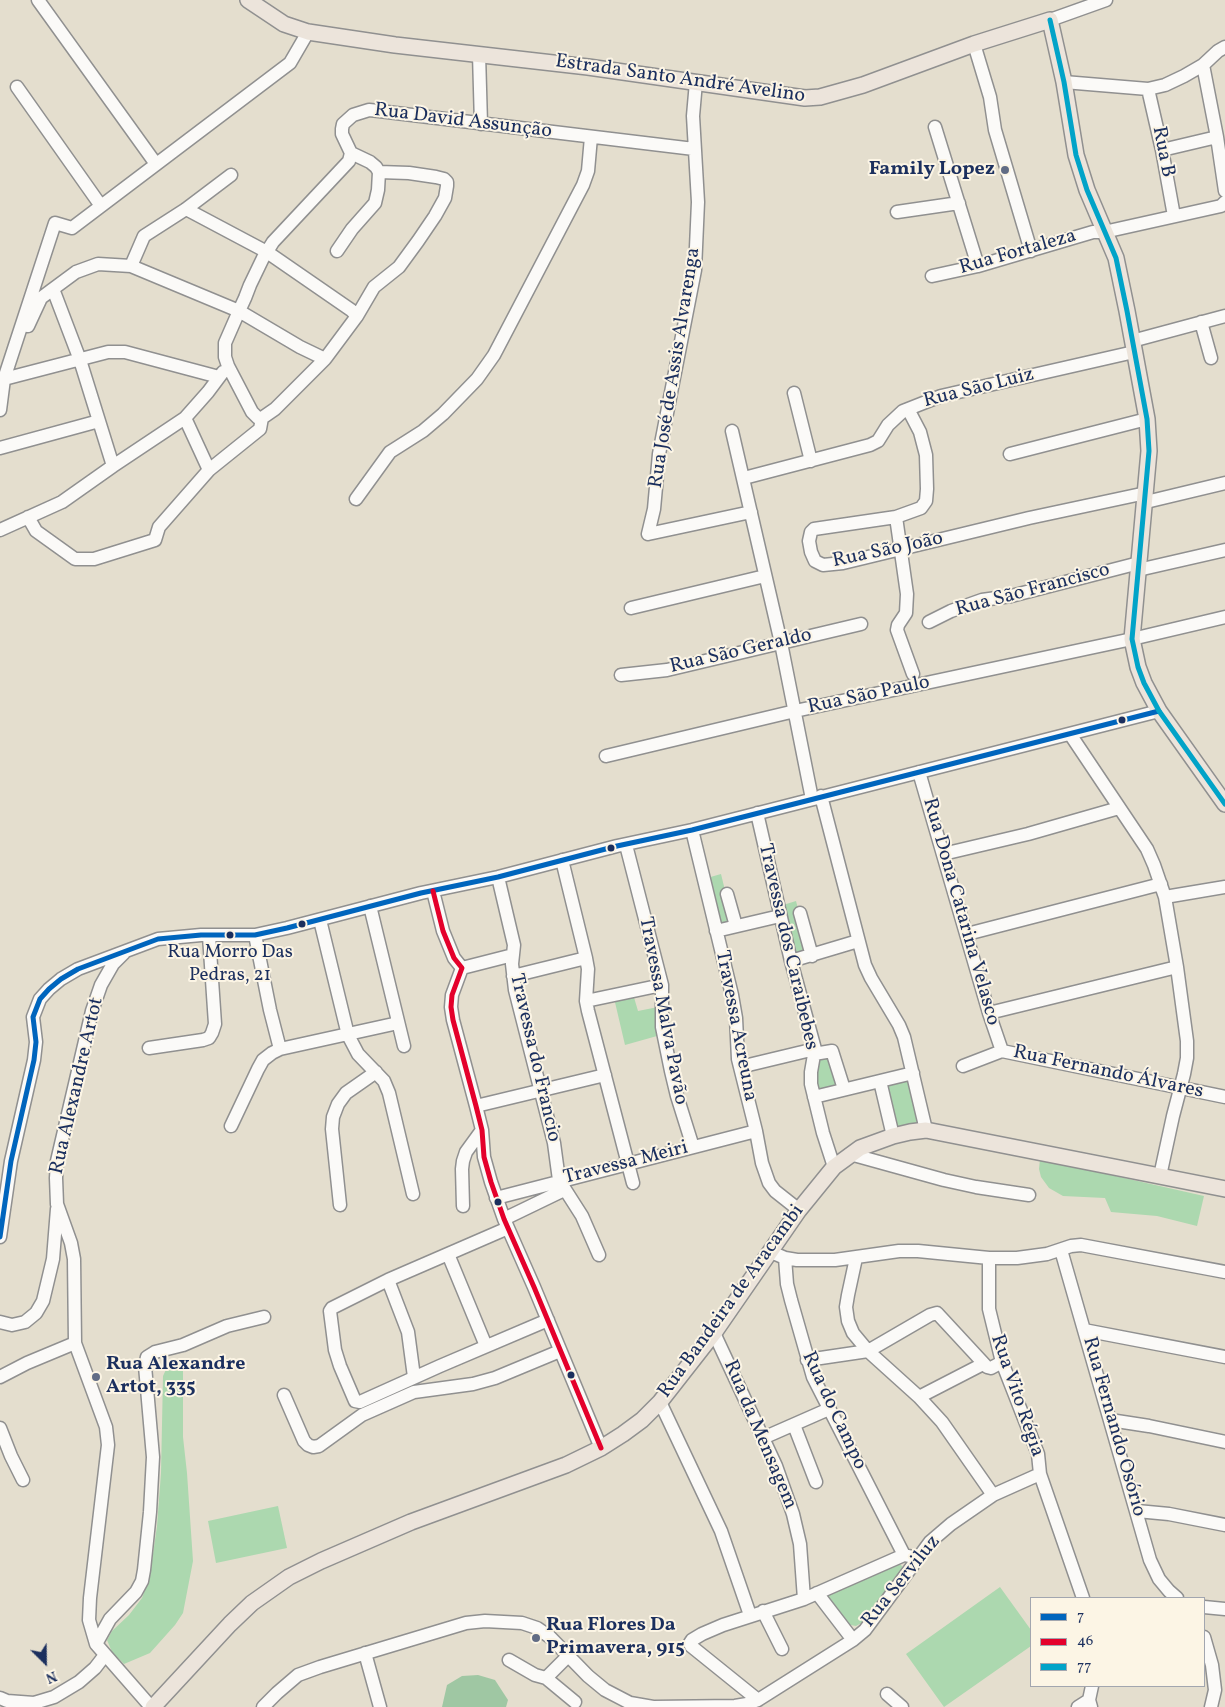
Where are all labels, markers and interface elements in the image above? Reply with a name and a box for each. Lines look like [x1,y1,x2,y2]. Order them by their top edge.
street label: Estrada Santo André Avelino [554,51,806,109]
street label: Rua David Assunção [373,99,553,145]
street label: Rua B [1145,124,1179,180]
place label: Family Lopez [869,158,995,182]
marker: Family Lopez [999,164,1011,176]
street label: Rua Fortaleza [957,225,1079,281]
street label: Rua José de Assis Alvarenga [645,246,707,490]
street label: Rua São Luiz [921,364,1037,414]
street label: Rua São João [831,528,945,574]
street label: Rua São Francisco [953,559,1113,623]
street label: Rua São Geraldo [668,624,814,680]
street label: Rua São Paulo [806,671,932,721]
unlabelled marker [1117,715,1127,725]
street label: Rua Dona Catarina Velasco [916,796,1004,1028]
street label: Travessa dos Caraibebes [752,842,822,1052]
unlabelled marker [606,843,616,853]
street label: Travessa Malva Pavão [632,915,692,1107]
unlabelled marker [297,919,307,929]
marker: Rua Morro Das Pedras, 21 [225,930,235,940]
place label: Rua Morro Das Pedras, 21 [167,943,293,987]
street label: Travessa Acreuna [709,949,761,1103]
street label: Travessa do Francio [503,972,565,1144]
street label: Rua Alexandre Artot [46,995,110,1177]
street label: Rua Fernando Álvares [1011,1041,1205,1105]
street label: Travessa Meiri [561,1137,691,1191]
unlabelled marker [493,1197,503,1207]
street label: Rua Bandeira de Aracambi [654,1201,810,1403]
street label: Rua Vito Régia [984,1332,1048,1460]
street label: Rua Fernando Osório [1076,1334,1150,1520]
street label: Rua do Campo [795,1348,871,1474]
place label: Rua Alexandre Artot, 335 [106,1353,245,1400]
street label: Rua da Mensagem [717,1357,801,1513]
unlabelled marker [566,1370,576,1380]
marker: Rua Alexandre Artot, 335 [90,1371,102,1383]
street label: Rua Serviluz [858,1531,946,1633]
legend [1030,1597,1205,1687]
text: 7 [1077,1606,1084,1627]
place label: Rua Flores Da Primavera, 915 [546,1614,685,1661]
text: 46 [1077,1631,1093,1652]
marker: Rua Flores Da Primavera, 915 [530,1632,542,1644]
north arrow [20,1637,70,1687]
text: 77 [1077,1656,1092,1677]
text: N [43,1666,59,1687]

